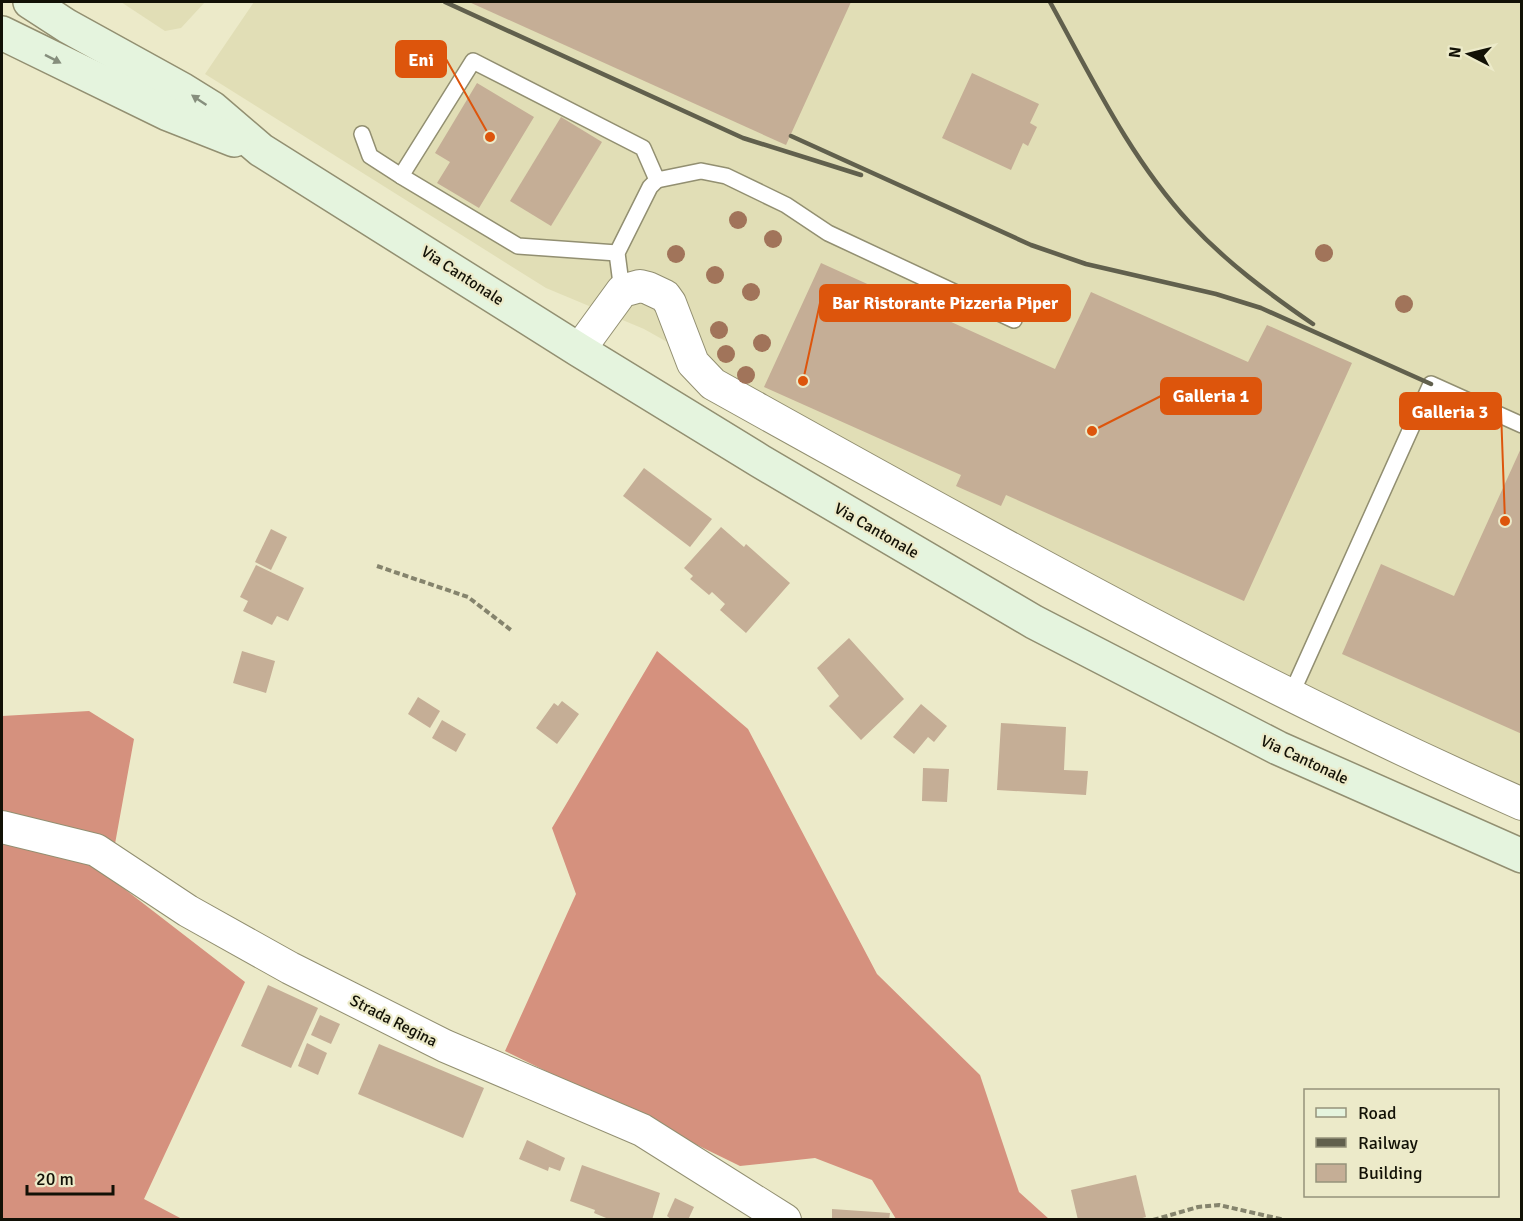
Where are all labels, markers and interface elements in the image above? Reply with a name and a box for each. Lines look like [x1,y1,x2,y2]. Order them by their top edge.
north arrow [1439,24,1499,84]
callout: Eni [396,41,446,77]
text: N [1445,46,1466,59]
text: Eni [408,49,434,71]
one-way arrow [45,55,62,64]
one-way arrow [192,94,208,106]
street label: Via Cantonale [417,242,508,310]
callout: Bar Ristorante Pizzeria Piper [820,285,1070,321]
text: Bar Ristorante Pizzeria Piper [832,292,1059,314]
callout: Galleria 1 [1161,378,1261,414]
text: Galleria 1 [1173,385,1250,407]
callout: Galleria 3 [1400,393,1501,429]
text: Galleria 3 [1412,401,1488,423]
street label: Via Cantonale [830,499,923,563]
street label: Via Cantonale [1257,731,1352,789]
street label: Strada Regina [347,990,441,1051]
legend [1304,1089,1499,1197]
text: Road [1358,1102,1397,1124]
text: Railway [1358,1132,1419,1154]
scale bar [27,1158,112,1196]
text: Building [1358,1162,1422,1184]
text: 20 m [36,1168,74,1190]

